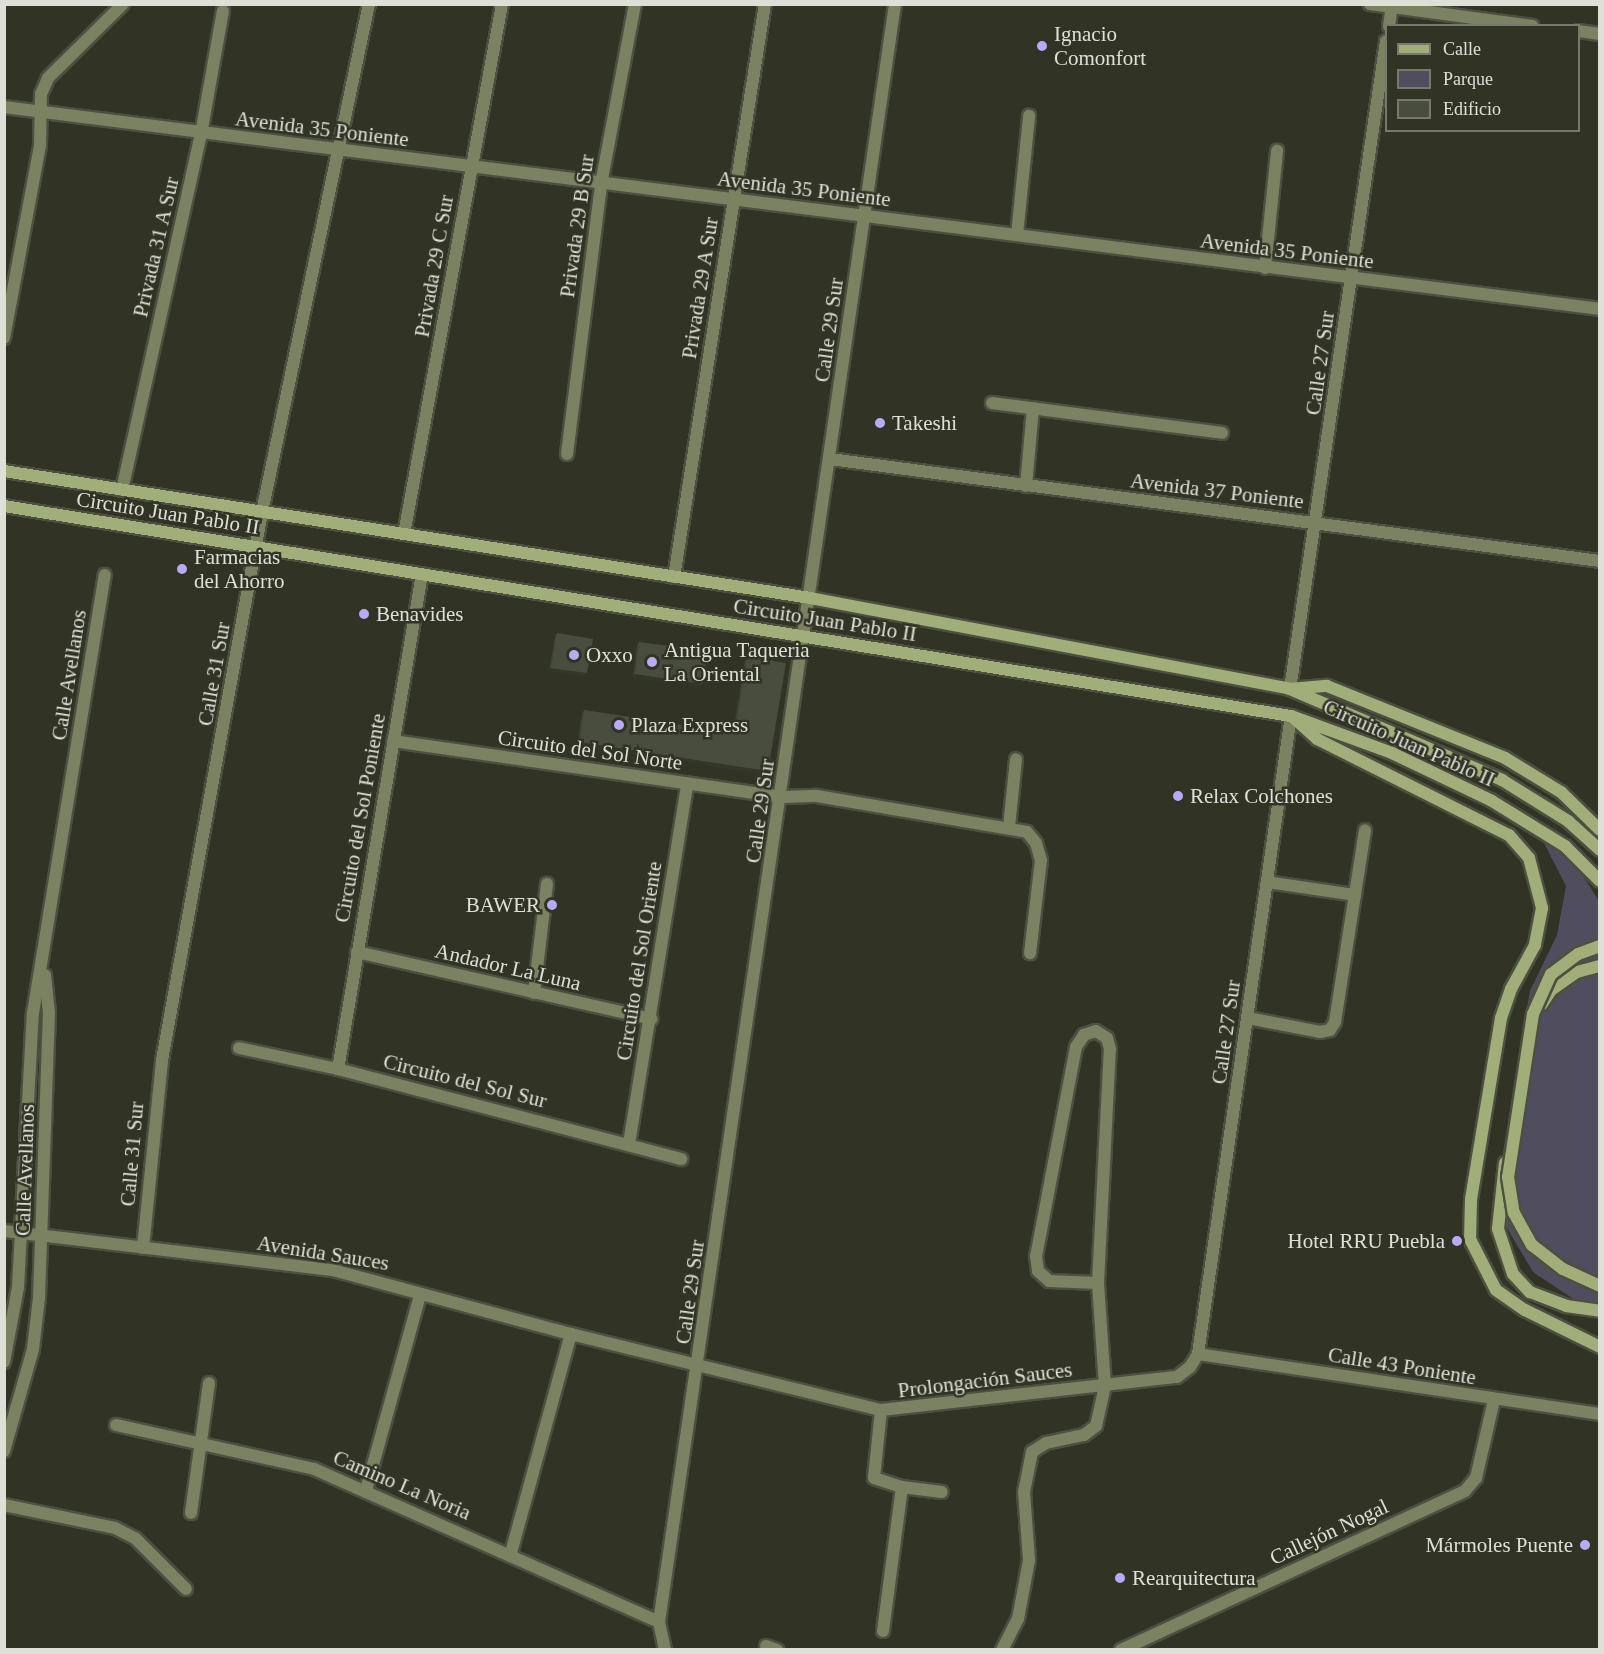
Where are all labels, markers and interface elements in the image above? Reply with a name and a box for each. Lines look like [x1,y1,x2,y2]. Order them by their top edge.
place label: Ignacio Comonfort [1054,21,1146,71]
legend [1385,24,1580,132]
marker: Ignacio Comonfort [1035,39,1049,53]
text: Calle [1443,39,1481,59]
text: Parque [1443,69,1493,89]
text: Edificio [1443,99,1501,119]
street label: Avenida 35 Poniente [234,106,410,152]
street label: Privada 29 B Sur [554,153,600,299]
street label: Avenida 35 Poniente [716,166,892,212]
street label: Privada 31 A Sur [127,173,185,321]
street label: Privada 29 C Sur [409,193,459,339]
street label: Privada 29 A Sur [676,214,724,362]
street label: Avenida 35 Poniente [1199,228,1375,274]
street label: Calle 29 Sur [809,276,849,384]
street label: Calle 27 Sur [1300,309,1340,417]
place label: Takeshi [892,410,957,436]
marker: Takeshi [873,416,887,430]
street label: Avenida 37 Poniente [1129,468,1305,514]
street label: Circuito Juan Pablo II [75,486,261,540]
place label: Farmacias del Ahorro [194,544,286,594]
marker: Farmacias del Ahorro [175,562,189,576]
street label: Circuito Juan Pablo II [732,593,918,647]
place label: Benavides [376,601,463,627]
street label: Calle Avellanos [46,607,92,743]
marker: Benavides [357,607,371,621]
street label: Calle 31 Sur [192,620,236,728]
place label: Antigua Taqueria La Oriental [664,637,810,687]
place label: Oxxo [586,642,633,668]
marker: Oxxo [567,648,581,662]
marker: Antigua Taqueria La Oriental [645,655,659,669]
street label: Circuito Juan Pablo II [1319,694,1499,792]
street label: Circuito del Sol Poniente [329,712,391,924]
place label: Plaza Express [631,712,748,738]
marker: Plaza Express [612,718,626,732]
street label: Circuito del Sol Norte [496,725,684,775]
street label: Calle 29 Sur [740,757,780,865]
place label: Relax Colchones [1190,783,1333,809]
marker: Relax Colchones [1171,789,1185,803]
street label: Circuito del Sol Oriente [611,860,667,1062]
place label: BAWER [466,892,540,918]
marker: BAWER [545,898,559,912]
street label: Andador La Luna [432,938,584,996]
street label: Calle 27 Sur [1206,978,1246,1086]
street label: Circuito del Sol Sur [381,1049,549,1113]
street label: Calle 31 Sur [115,1101,149,1207]
street label: Calle Avellanos [10,1103,40,1237]
place label: Hotel RRU Puebla [1288,1228,1445,1254]
street label: Avenida Sauces [255,1230,391,1276]
marker: Hotel RRU Puebla [1450,1234,1464,1248]
street label: Calle 29 Sur [670,1238,710,1346]
street label: Calle 43 Poniente [1326,1342,1478,1390]
street label: Prolongación Sauces [896,1357,1074,1403]
street label: Camino La Noria [329,1445,475,1525]
street label: Callejón Nogal [1266,1494,1392,1570]
place label: Mármoles Puente [1425,1532,1573,1558]
marker: Mármoles Puente [1578,1538,1592,1552]
place label: Rearquitectura [1132,1565,1256,1591]
marker: Rearquitectura [1113,1571,1127,1585]

